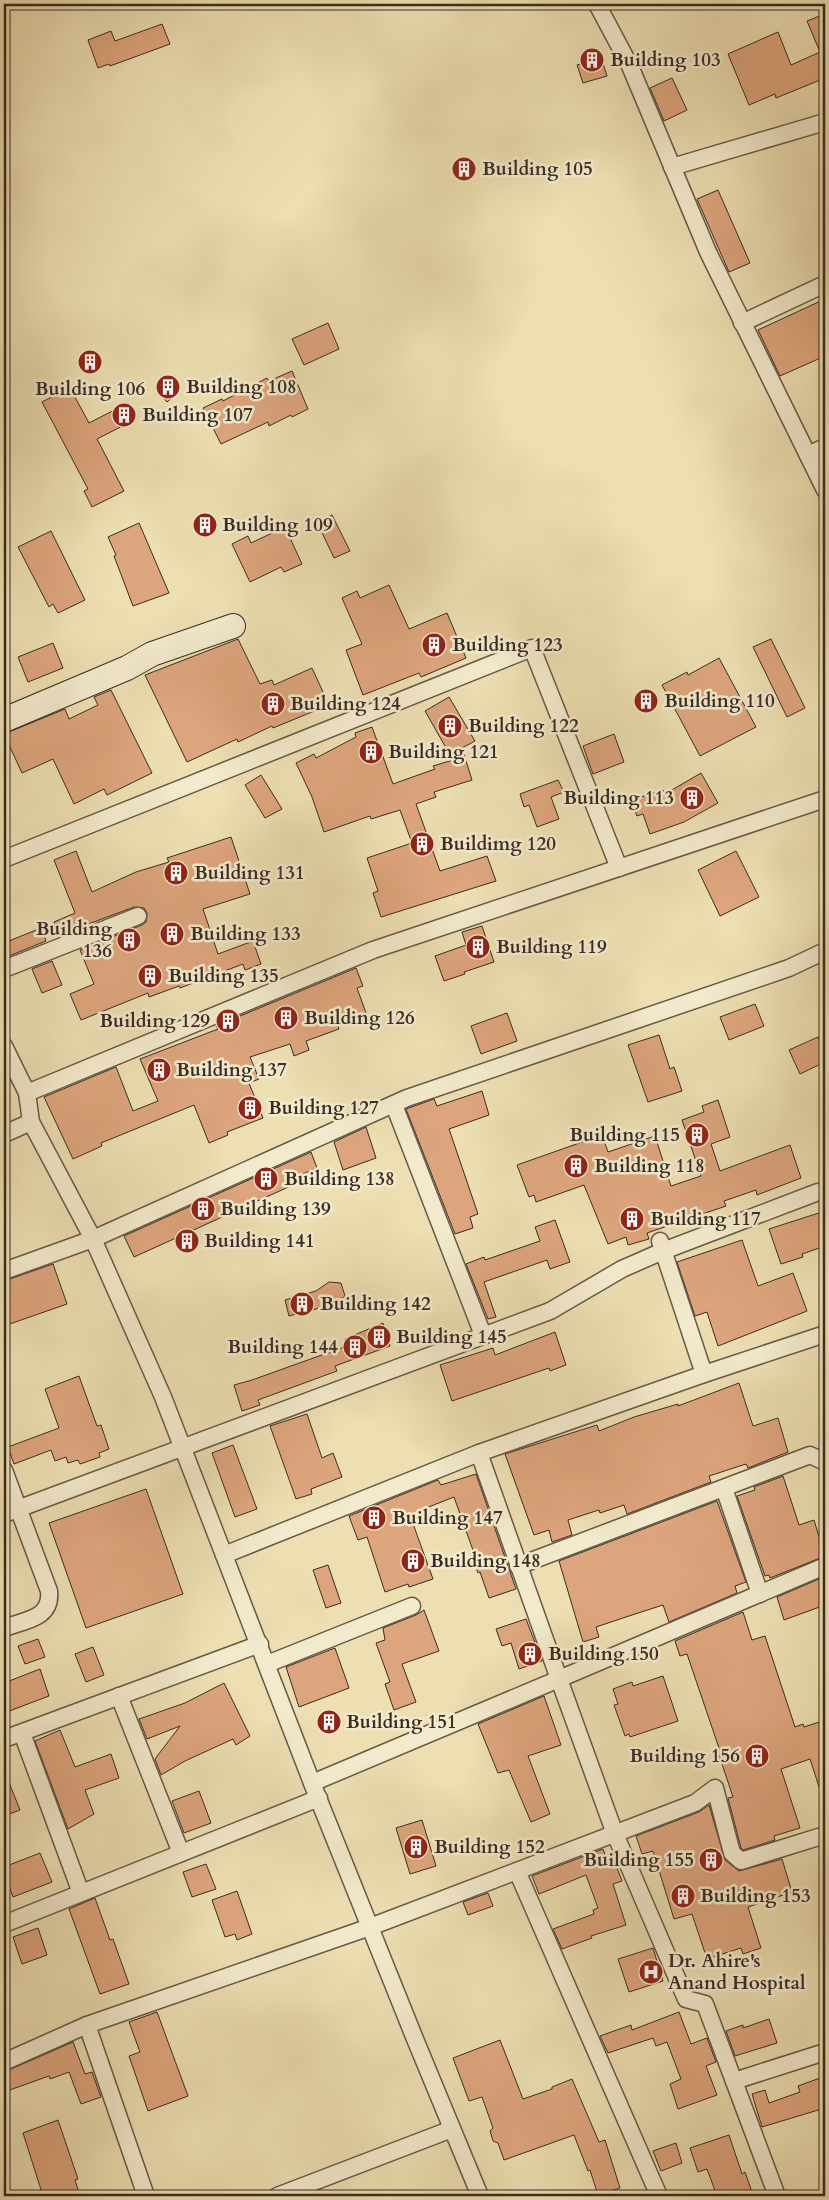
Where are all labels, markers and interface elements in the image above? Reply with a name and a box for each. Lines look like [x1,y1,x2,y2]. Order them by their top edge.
building icon: Building 103 [579,47,605,73]
place label: Building 103 [610,47,721,73]
building icon: Building 105 [451,156,477,182]
place label: Building 105 [482,156,593,182]
building icon: Building 106 [77,349,103,375]
building icon: Building 108 [155,374,181,400]
place label: Building 108 [186,374,297,400]
place label: Building 106 [35,376,146,402]
building icon: Building 107 [111,402,137,428]
place label: Building 107 [142,402,253,428]
building icon: Building 109 [192,512,218,538]
place label: Building 109 [222,512,333,538]
building icon: Building 123 [421,632,447,658]
place label: Building 123 [452,632,563,658]
building icon: Building 110 [633,688,659,714]
place label: Building 110 [664,688,775,714]
building icon: Building 124 [260,691,286,717]
place label: Building 124 [290,691,401,717]
building icon: Building 122 [437,713,463,739]
place label: Building 122 [468,713,579,739]
building icon: Building 121 [358,739,384,765]
place label: Building 121 [388,739,499,765]
place label: Building 113 [563,785,674,811]
building icon: Building 113 [679,785,705,811]
building icon: Buildimg 120 [409,831,435,857]
place label: Buildimg 120 [440,831,556,857]
building icon: Building 131 [163,860,189,886]
place label: Building 131 [194,860,305,886]
place label: Building 136 [36,916,113,964]
building icon: Building 133 [159,921,185,947]
place label: Building 133 [190,921,301,947]
building icon: Building 136 [116,927,142,953]
building icon: Building 119 [465,934,491,960]
place label: Building 119 [496,934,607,960]
building icon: Building 135 [137,963,163,989]
place label: Building 135 [168,963,279,989]
building icon: Building 126 [273,1005,299,1031]
place label: Building 126 [304,1005,415,1031]
place label: Building 129 [99,1008,210,1034]
building icon: Building 129 [215,1008,241,1034]
building icon: Building 137 [146,1057,172,1083]
place label: Building 137 [176,1057,287,1083]
building icon: Building 127 [237,1095,263,1121]
place label: Building 127 [268,1095,379,1121]
place label: Building 115 [569,1122,680,1148]
building icon: Building 115 [684,1122,710,1148]
building icon: Building 118 [563,1153,589,1179]
place label: Building 118 [594,1153,705,1179]
building icon: Building 138 [253,1166,279,1192]
place label: Building 138 [284,1166,395,1192]
building icon: Building 139 [190,1196,216,1222]
place label: Building 139 [220,1196,331,1222]
building icon: Building 117 [619,1206,645,1232]
place label: Building 117 [650,1206,761,1232]
building icon: Building 141 [174,1228,200,1254]
place label: Building 141 [204,1228,315,1254]
building icon: Building 142 [289,1291,315,1317]
place label: Building 142 [320,1291,431,1317]
building icon: Building 145 [366,1324,392,1350]
place label: Building 145 [396,1324,507,1350]
place label: Building 144 [227,1334,338,1360]
building icon: Building 144 [342,1334,368,1360]
building icon: Building 147 [361,1505,387,1531]
place label: Building 147 [392,1505,503,1531]
building icon: Building 148 [400,1548,426,1574]
place label: Building 148 [430,1548,541,1574]
building icon: Building 150 [517,1641,543,1667]
place label: Building 150 [548,1641,659,1667]
building icon: Building 151 [316,1709,342,1735]
place label: Building 151 [346,1709,457,1735]
place label: Building 156 [629,1743,740,1769]
building icon: Building 156 [744,1743,770,1769]
building icon: Building 152 [403,1834,429,1860]
place label: Building 152 [434,1834,545,1860]
place label: Building 155 [583,1847,694,1873]
building icon: Building 155 [698,1847,724,1873]
building icon: Building 153 [670,1883,696,1909]
place label: Building 153 [700,1883,811,1909]
place label: Dr. Ahire's Anand Hospital [668,1948,806,1996]
hospital icon: Dr. Ahire's Anand Hospital [638,1959,664,1985]

